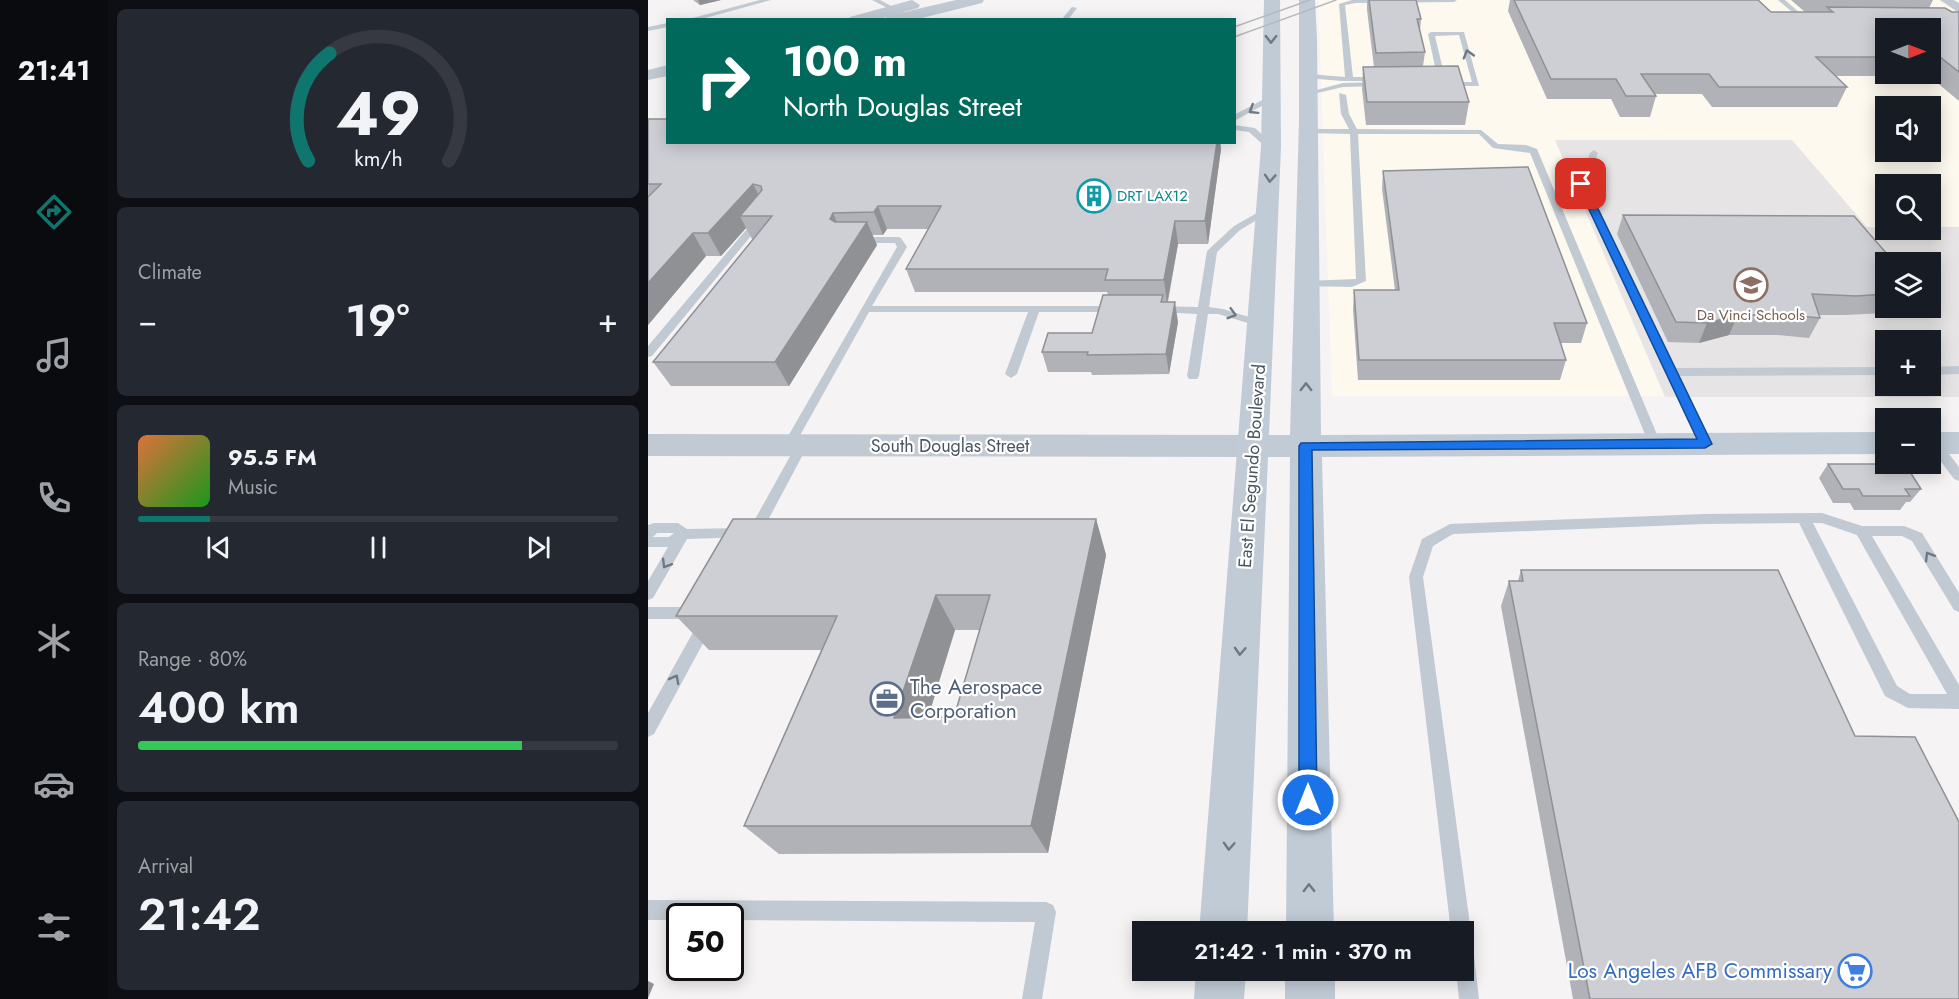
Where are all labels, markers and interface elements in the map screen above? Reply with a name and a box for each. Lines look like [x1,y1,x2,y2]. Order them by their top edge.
north arrow [1875,18,1941,84]
map controls [1875,18,1941,474]
text: 100 m [783,31,907,92]
one-way arrow [1265,34,1277,43]
icon: right [684,42,762,120]
one-way arrow [1463,50,1475,60]
text: 21:41 [18,51,90,90]
text: 49 [335,68,421,158]
text: North Douglas Street [783,87,1022,126]
button: sound [1875,96,1941,162]
one-way arrow [1249,103,1259,115]
text: km/h [354,143,402,174]
pin [1555,158,1606,209]
icon: arrive [1564,167,1597,200]
one-way arrow [1263,174,1276,183]
button: search [1875,174,1941,240]
building icon: DRT LAX12 [1076,178,1112,214]
place label: DRT LAX12 [1117,185,1188,207]
icon: directions [33,191,75,233]
button: layers [1875,252,1941,318]
text: Climate [138,258,202,287]
school or university icon: Da Vinci Schools [1733,267,1769,303]
text: 19° [346,288,410,353]
text: − [138,297,157,344]
text: + [598,297,618,344]
place label: Da Vinci Schools [1697,304,1805,326]
one-way arrow [1226,307,1237,319]
button: + [1875,330,1941,396]
icon: music [33,334,75,376]
street label: East El Segundo Boulevard [1232,363,1272,569]
one-way arrow [1300,383,1312,392]
button: − [1875,408,1941,474]
street label: South Douglas Street [871,433,1030,459]
text: 95.5 FM [228,441,317,473]
text: Music [228,473,278,502]
icon: phone [33,477,75,519]
icon: previous [202,531,235,564]
icon: pause [362,531,395,564]
icon: next [522,531,555,564]
one-way arrow [1924,552,1936,562]
one-way arrow [661,558,673,568]
icon: climate [33,620,75,662]
text: Range · 80% [138,645,247,674]
one-way arrow [1234,647,1247,656]
place label: The Aerospace Corporation [910,672,1043,726]
one-way arrow [668,674,679,685]
text: 400 km [138,675,300,740]
office icon: The Aerospace Corporation [869,681,905,717]
icon: car [33,763,75,805]
position arrow [1276,768,1340,832]
one-way arrow [1222,841,1235,850]
text: Arrival [138,852,193,881]
text: 21:42 [138,882,261,947]
one-way arrow [1303,884,1315,893]
speed limit sign: 50 [666,903,744,981]
icon: filters [33,906,75,948]
text: 21:42 · 1 min · 370 m [1194,935,1412,967]
supermarket icon: Los Angeles AFB Commissary [1837,953,1873,989]
place label: Los Angeles AFB Commissary [1568,956,1833,986]

